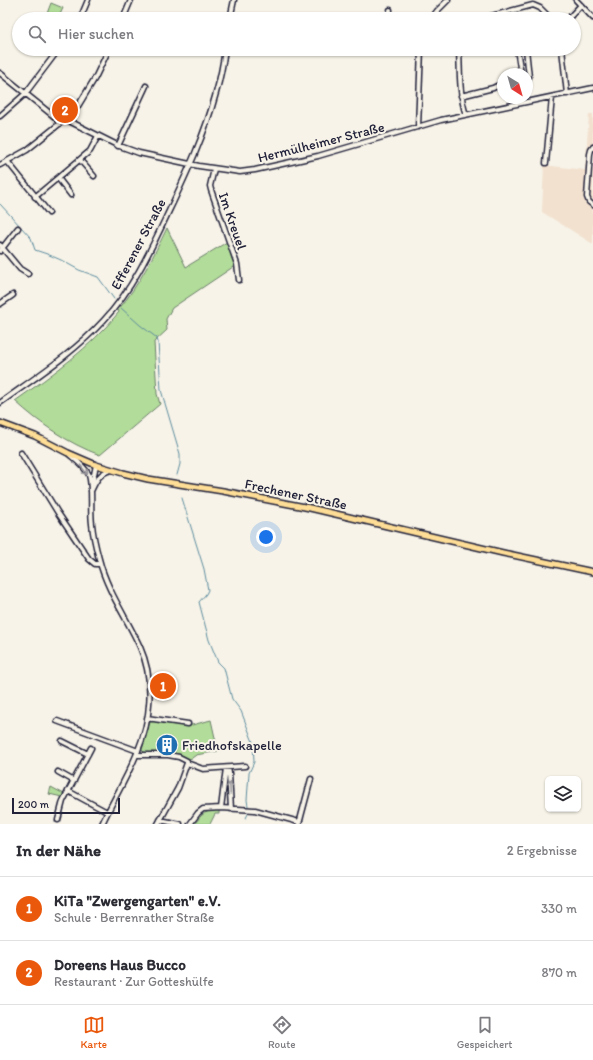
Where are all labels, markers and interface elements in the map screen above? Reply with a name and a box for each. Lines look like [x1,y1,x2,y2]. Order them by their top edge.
search box [12,12,581,56]
icon: search [26,23,48,45]
text: Hier suchen [58,25,134,43]
north arrow [497,68,533,104]
pin: 2 [52,95,78,125]
street label: Hermülheimer Straße [256,118,386,166]
street label: Im Kreuel [215,190,250,252]
street label: Efferener Straße [107,196,170,293]
one-way arrow [80,464,89,475]
street label: Frechener Straße [243,475,349,514]
your location [256,527,276,547]
pin: 1 [150,671,176,701]
building icon: Friedhofskapelle [154,732,180,758]
place label: Friedhofskapelle [182,737,282,754]
map controls [545,776,581,812]
button: layers [545,776,581,812]
one-way arrow [226,782,234,795]
scale bar [12,796,120,815]
text: 200 m [18,798,49,811]
text: In der Nähe [16,840,101,860]
text: 2 Ergebnisse [507,843,577,858]
text: KiTa "Zwergengarten" e.V. [54,892,221,910]
text: 1 [26,901,32,916]
text: 330 m [541,901,577,916]
text: Schule · Berrenrather Straße [54,910,214,925]
text: Doreens Haus Bucco [54,956,186,974]
text: 2 [26,965,32,980]
text: 870 m [542,965,577,980]
text: Restaurant · Zur Gotteshülfe [54,974,214,989]
tab: Karte [81,1014,107,1051]
tab: Route [268,1014,296,1051]
tab: Gespeichert [457,1014,512,1051]

